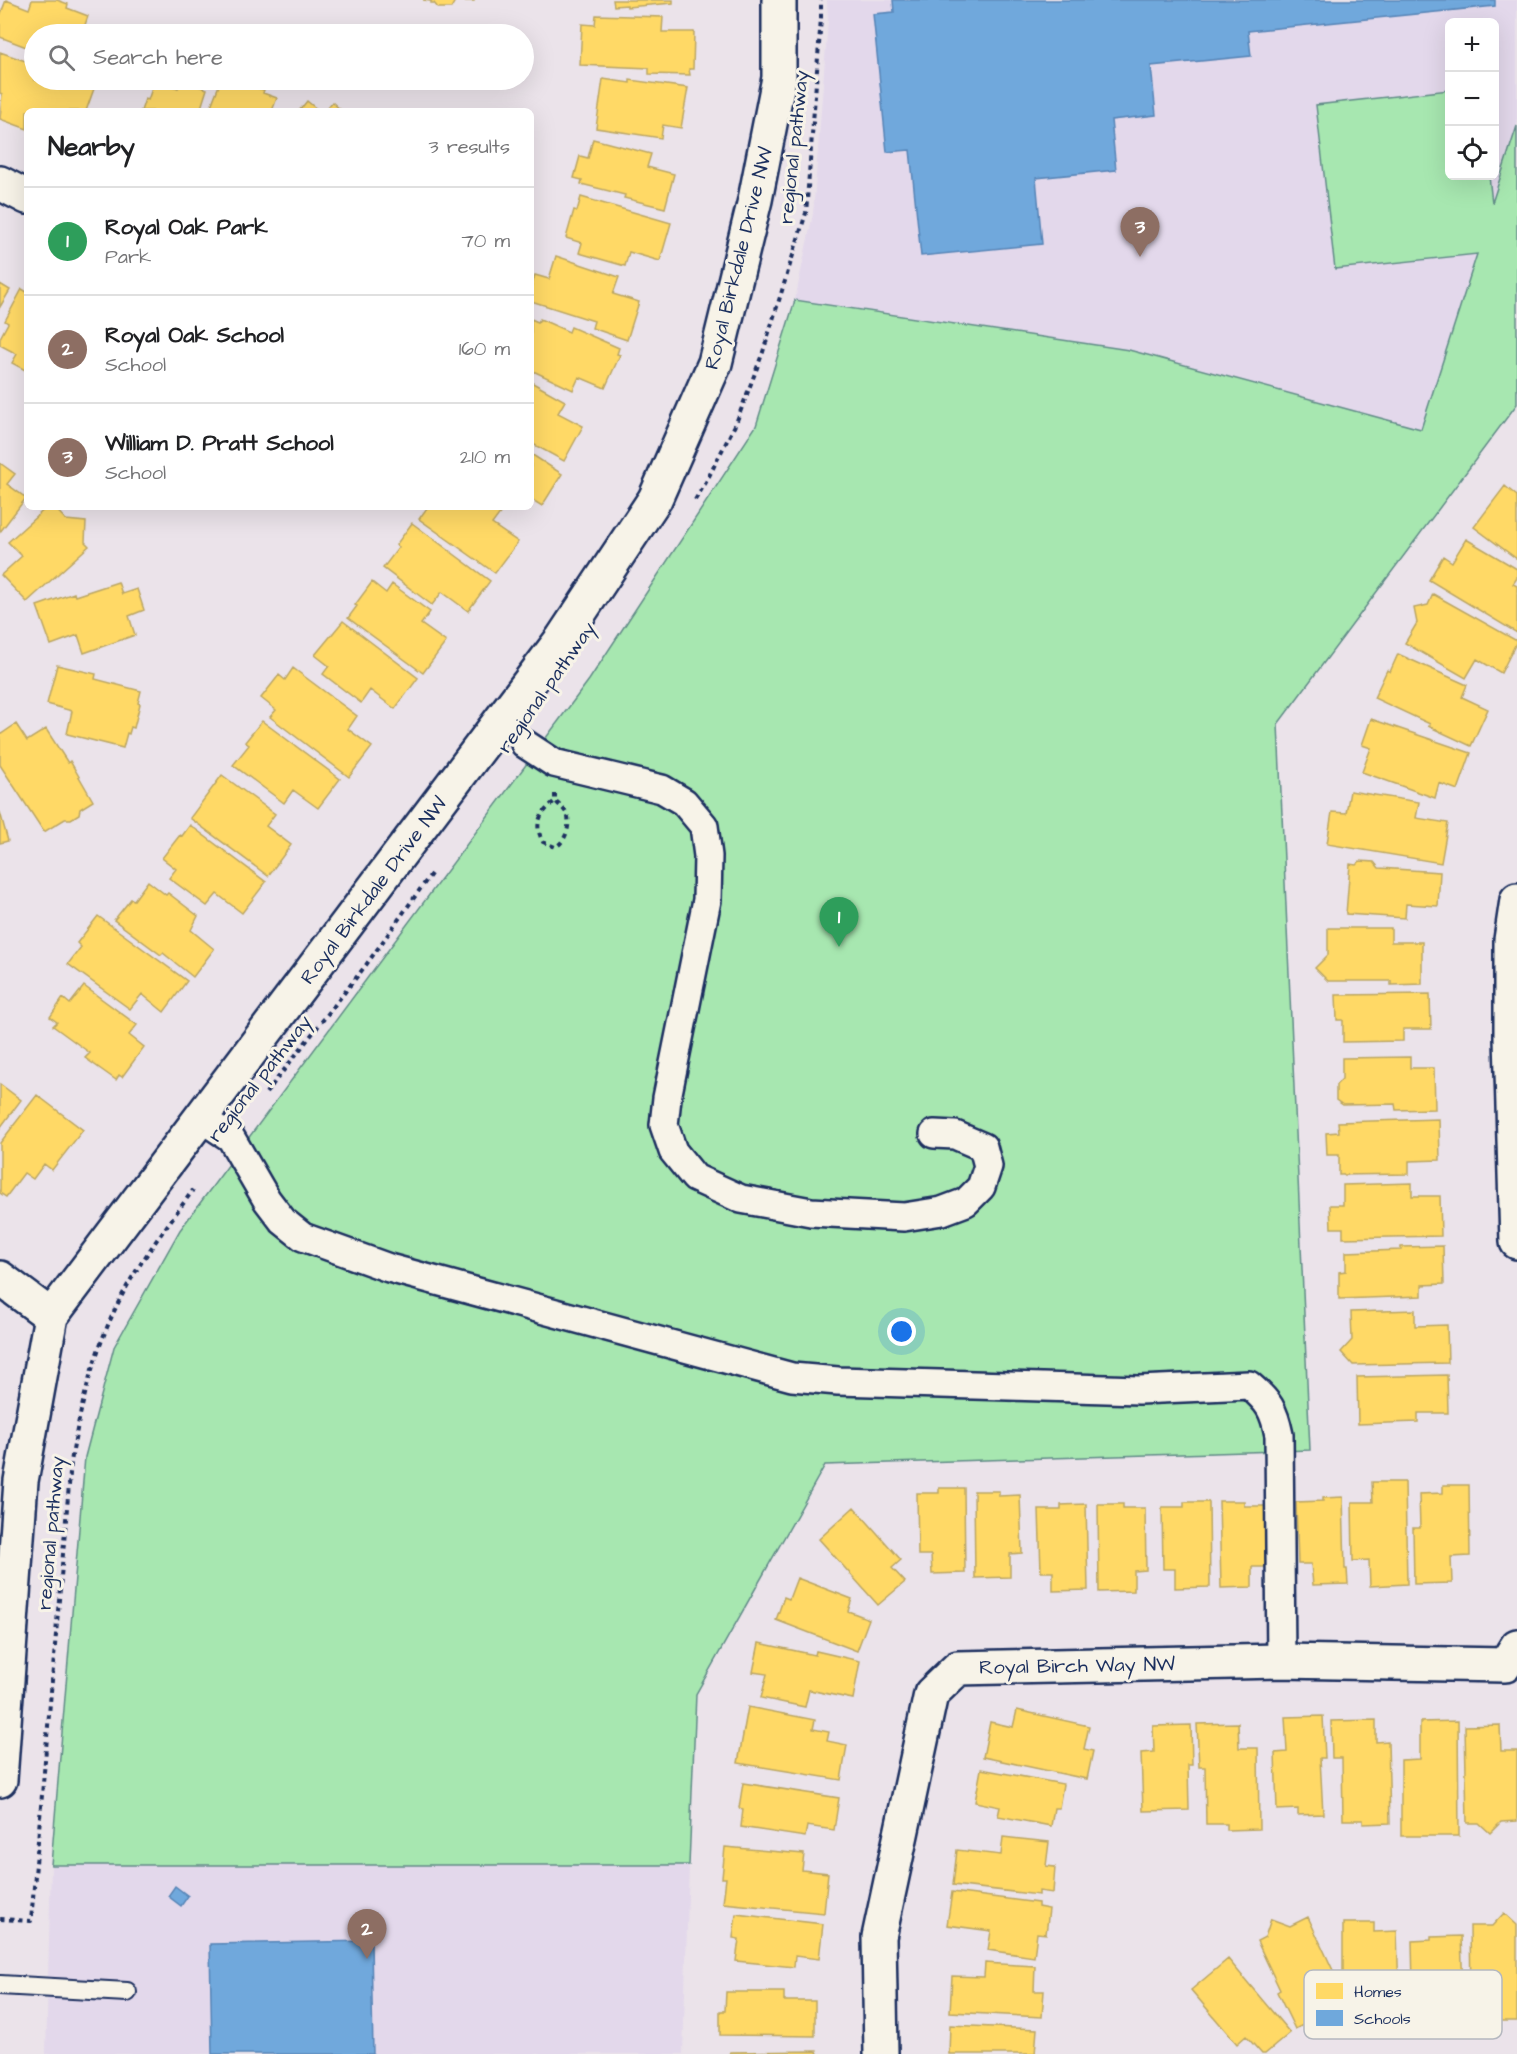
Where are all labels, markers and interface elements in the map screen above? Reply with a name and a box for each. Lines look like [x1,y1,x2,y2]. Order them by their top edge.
map controls [1445,18,1499,180]
button: + [1445,18,1499,72]
search box [24,24,534,90]
icon: search [45,41,78,74]
text: Search here [93,42,223,73]
street label: regional pathway [772,69,817,225]
button: − [1445,72,1499,126]
button: locate [1445,126,1499,180]
text: Nearby [48,129,135,165]
text: 3 results [428,133,510,161]
street label: Royal Birkdale Drive NW [698,144,781,373]
pin: 3 [1120,208,1160,257]
text: Royal Oak Park [105,212,268,243]
text: 1 [66,227,69,255]
text: 70 m [462,227,510,255]
text: Park [105,243,151,271]
text: Royal Oak School [105,320,284,351]
text: 2 [62,335,73,363]
text: 160 m [459,335,510,363]
text: School [105,351,166,379]
text: William D. Pratt School [105,428,334,459]
text: 3 [62,443,73,471]
text: 210 m [460,443,510,471]
text: School [105,459,166,487]
street label: regional pathway [491,616,603,759]
street label: Royal Birkdale Drive NW [294,791,455,991]
pin: 1 [820,898,858,947]
street label: regional pathway [201,1009,319,1149]
your location [887,1317,916,1346]
street label: regional pathway [30,1455,73,1611]
street label: Royal Birch Way NW [979,1650,1175,1683]
pin: 2 [348,1910,386,1959]
legend [1304,1970,1502,2039]
text: Homes [1354,1981,1402,2003]
text: Schools [1354,2008,1411,2030]

